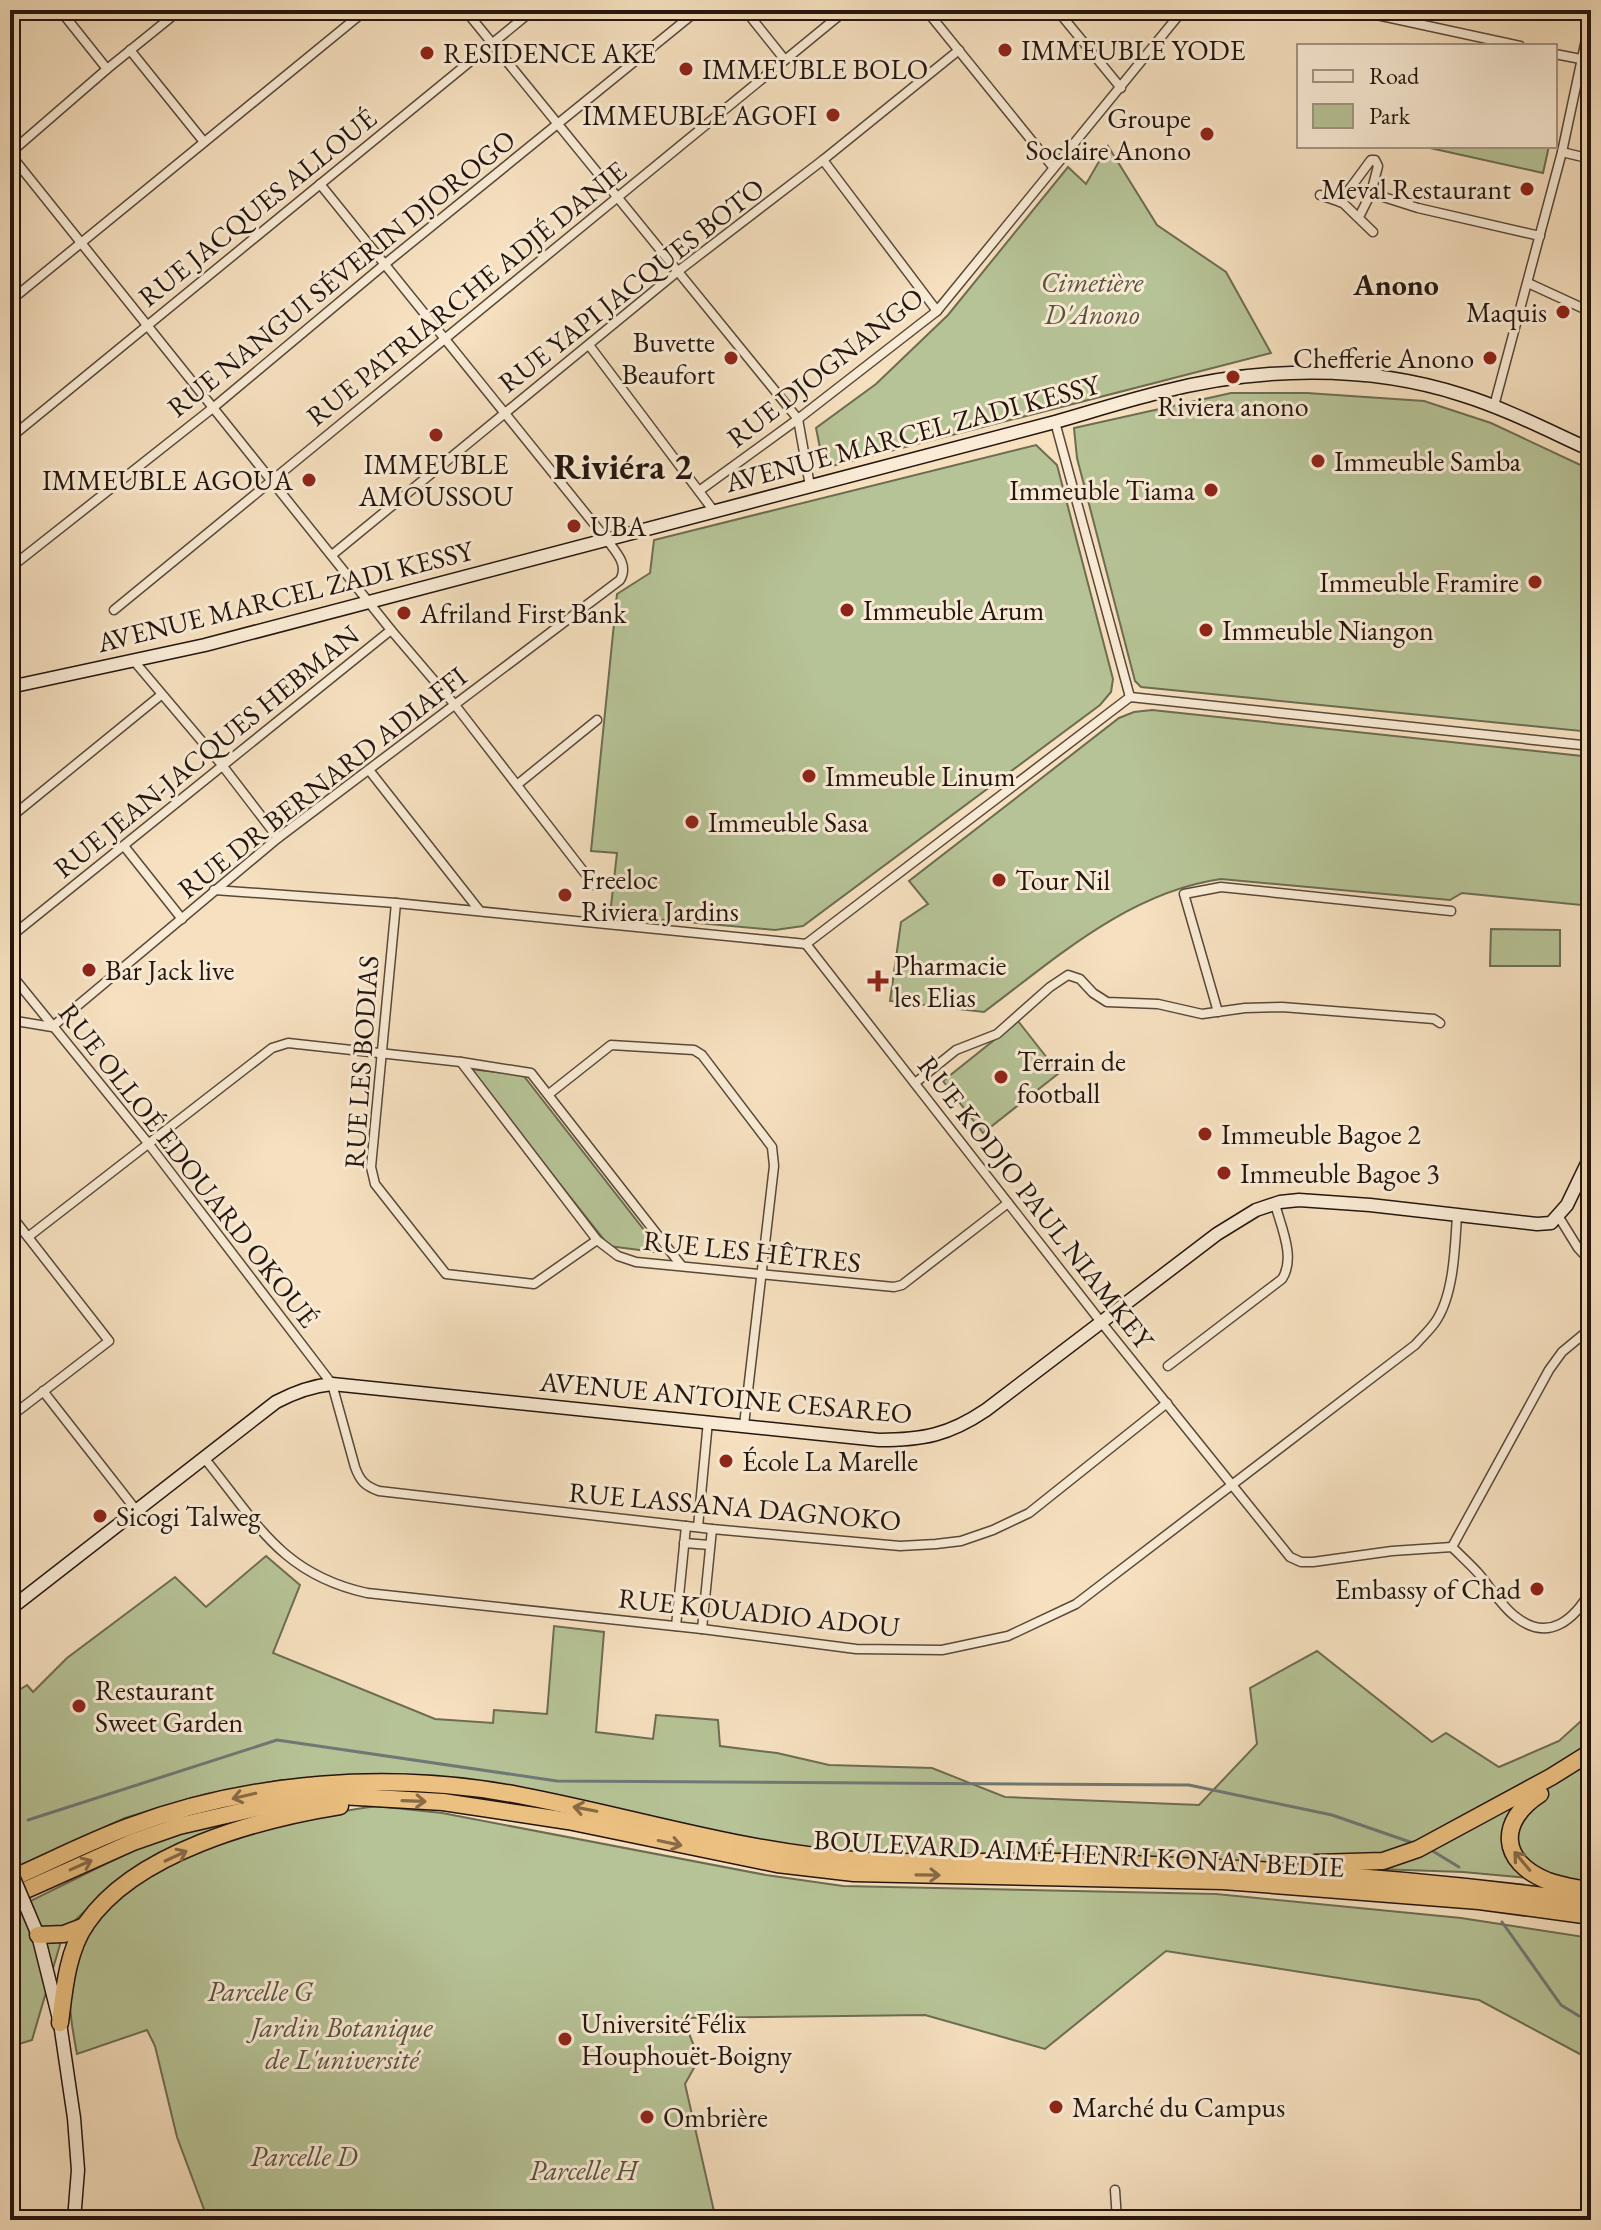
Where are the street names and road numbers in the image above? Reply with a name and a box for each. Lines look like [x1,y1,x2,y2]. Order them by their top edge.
street label: RUE JACQUES ALLOUÉ [131,100,384,314]
street label: RUE NANGUI SÉVERIN DJOROGO [160,121,522,425]
street label: RUE PATRIARCHE ADJÉ DANIE [299,152,634,433]
street label: RUE YAPI JACQUES BOTO [491,170,771,400]
street label: RUE DJOGNANGO [719,279,931,455]
street label: AVENUE MARCEL ZADI KESSY [720,365,1105,501]
street label: AVENUE MARCEL ZADI KESSY [92,531,478,660]
street label: RUE JEAN-JACQUES HEBMAN [46,617,366,885]
street label: RUE DR BERNARD ADIAFFI [170,658,474,906]
street label: RUE LES BODIAS [336,954,386,1170]
street label: RUE OLLOÉ EDOUARD OKOUÉ [51,995,327,1335]
street label: RUE KODJO PAUL NIAMKEY [910,1048,1163,1357]
street label: RUE LES HÊTRES [641,1222,863,1280]
street label: AVENUE ANTOINE CESAREO [537,1363,914,1431]
street label: RUE LASSANA DAGNOKO [567,1474,903,1538]
street label: RUE KOUADIO ADOU [617,1579,902,1645]
street label: BOULEVARD AIMÉ HENRI KONAN BEDIE [813,1821,1346,1885]

